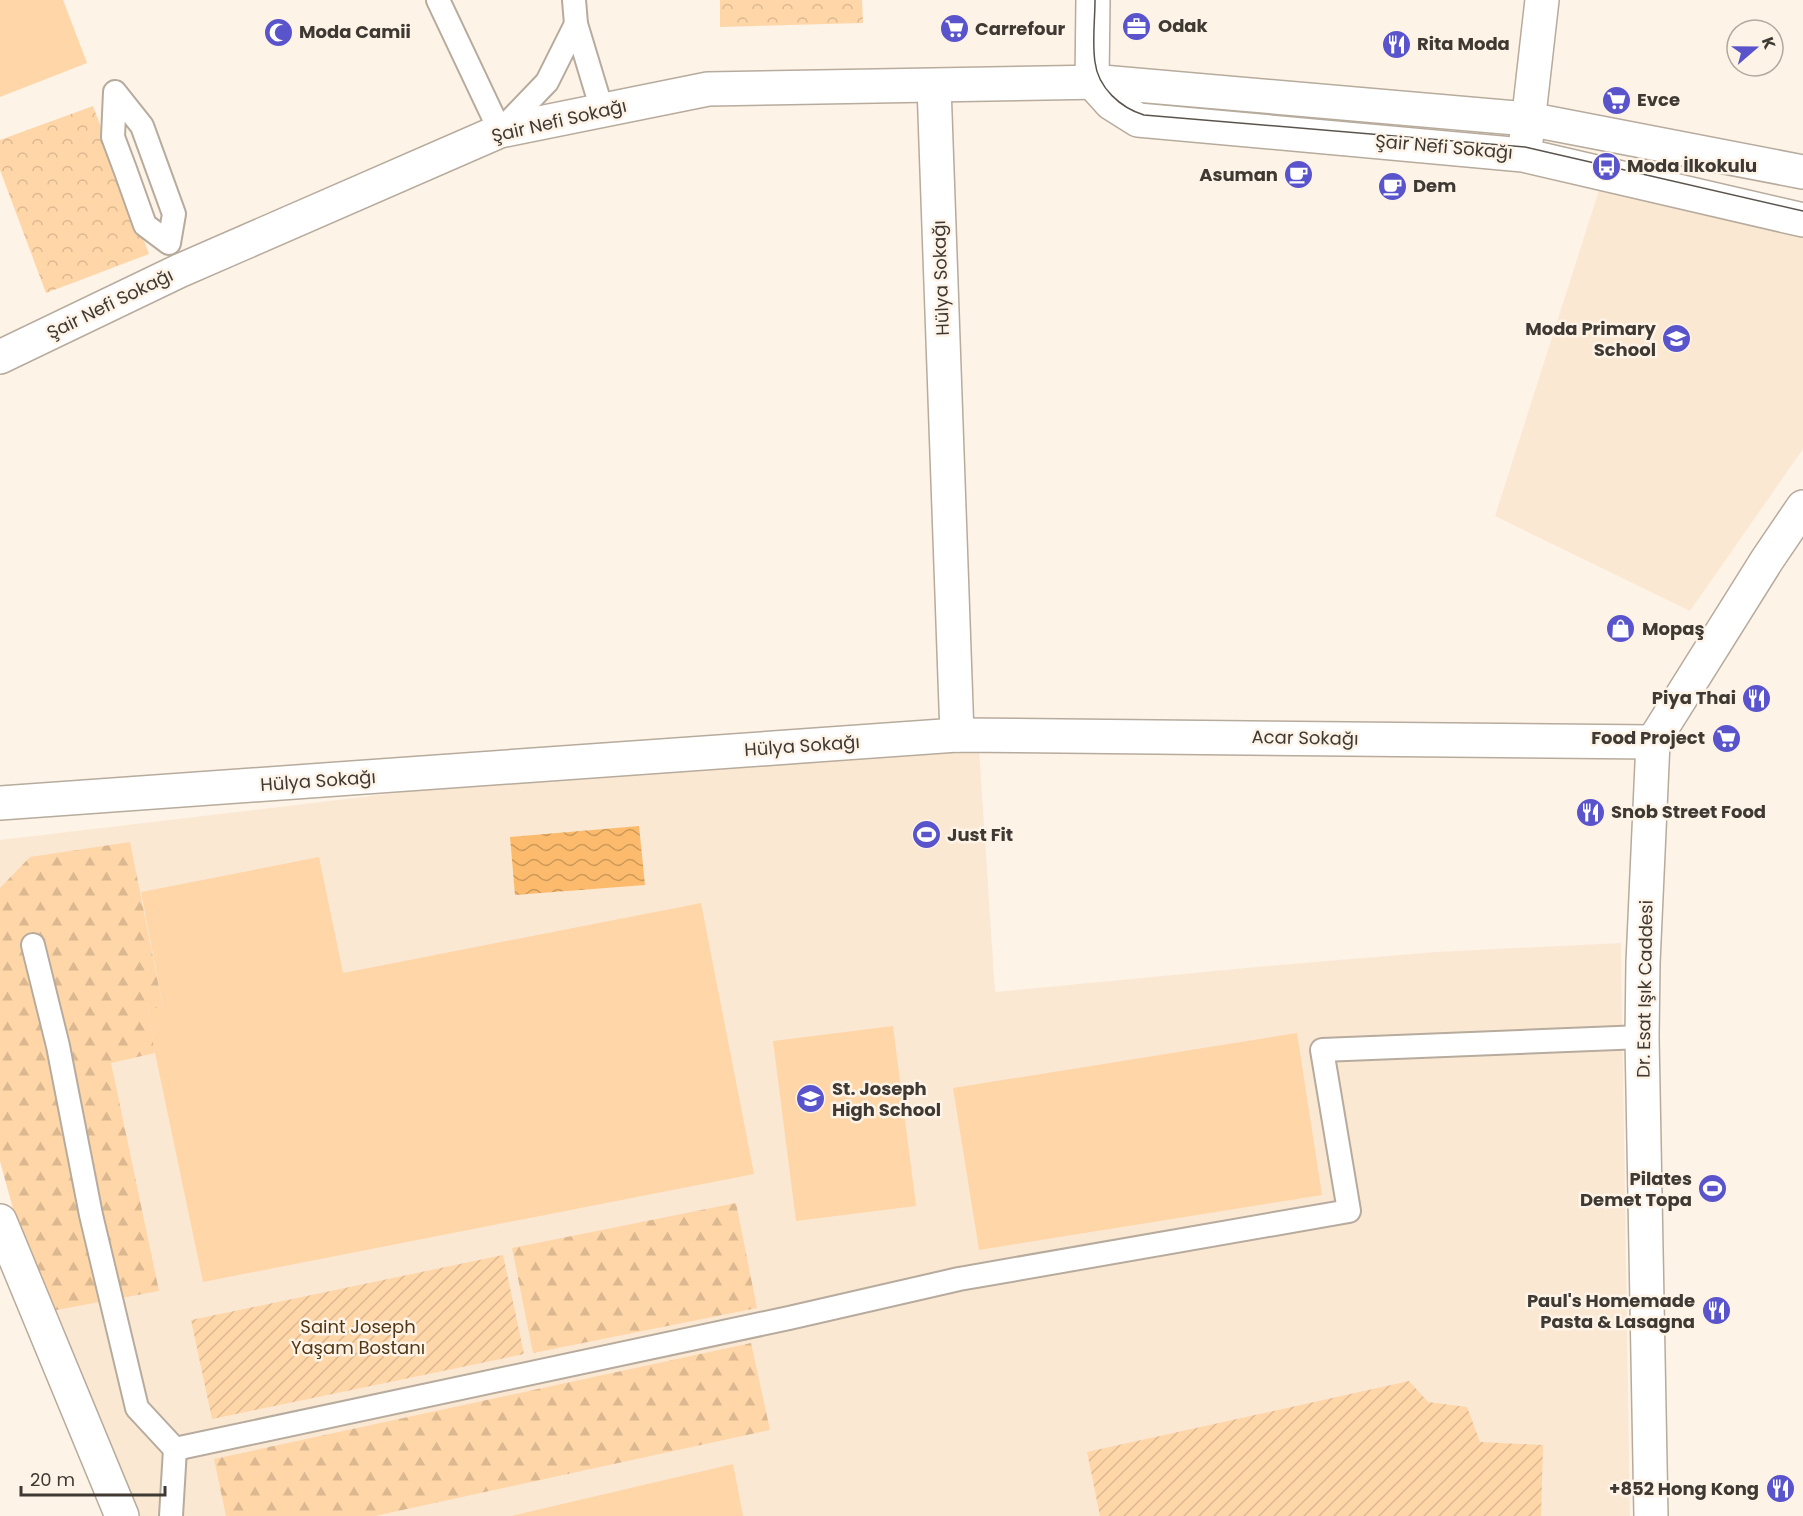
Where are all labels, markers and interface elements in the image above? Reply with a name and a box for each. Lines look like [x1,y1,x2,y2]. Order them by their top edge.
office icon: Odak [1121,10,1153,42]
supermarket icon: Carrefour [938,13,970,45]
place label: Odak [1158,13,1209,38]
mosque icon: Moda Camii [262,16,294,48]
place label: Carrefour [975,16,1066,41]
north arrow [1725,18,1785,78]
place label: Moda Camii [299,19,411,44]
restaurant icon: Rita Moda [1380,28,1412,60]
place label: Rita Moda [1417,31,1510,56]
text: K [1756,34,1781,52]
supermarket icon: Evce [1600,84,1632,116]
place label: Evce [1637,87,1680,112]
street label: Şair Nefi Sokağı [489,93,629,148]
street label: Şair Nefi Sokağı [1374,128,1514,165]
bus stop icon: Moda İlkokulu [1590,150,1622,182]
place label: Moda İlkokulu [1627,153,1757,178]
cafe icon: Asuman [1283,159,1315,191]
place label: Asuman [1199,162,1278,187]
cafe icon: Dem [1376,170,1408,202]
place label: Dem [1413,173,1456,198]
street label: Hülya Sokağı [926,220,955,336]
street label: Şair Nefi Sokağı [42,262,177,345]
place label: Moda Primary School [1525,316,1657,362]
school or university icon: Moda Primary School [1661,323,1693,355]
shop icon: Mopaş [1605,613,1637,645]
place label: Mopaş [1642,616,1704,641]
restaurant icon: Piya Thai [1741,682,1773,714]
place label: Piya Thai [1652,685,1736,710]
supermarket icon: Food Project [1710,722,1742,754]
street label: Acar Sokağı [1251,724,1359,751]
place label: Food Project [1591,725,1705,750]
street label: Hülya Sokağı [743,729,861,762]
street label: Hülya Sokağı [259,764,377,797]
restaurant icon: Snob Street Food [1574,796,1606,828]
place label: Snob Street Food [1611,799,1766,824]
sports icon: Just Fit [910,819,942,851]
place label: Just Fit [947,822,1013,847]
street label: Dr. Esat Işık Caddesi [1630,900,1659,1078]
place label: St. Joseph High School [832,1076,941,1122]
school or university icon: St. Joseph High School [795,1083,827,1115]
place label: Pilates Demet Topa [1580,1166,1692,1212]
sports icon: Pilates Demet Topa [1697,1173,1729,1205]
place label: Paul's Homemade Pasta & Lasagna [1527,1288,1695,1334]
restaurant icon: Paul's Homemade Pasta & Lasagna [1700,1295,1732,1327]
park label: Saint Joseph Yaşam Bostanı [291,1314,425,1360]
scale bar [21,1459,165,1497]
text: 20 m [30,1467,75,1492]
restaurant icon: +852 Hong Kong [1764,1473,1796,1505]
place label: +852 Hong Kong [1609,1476,1759,1501]

